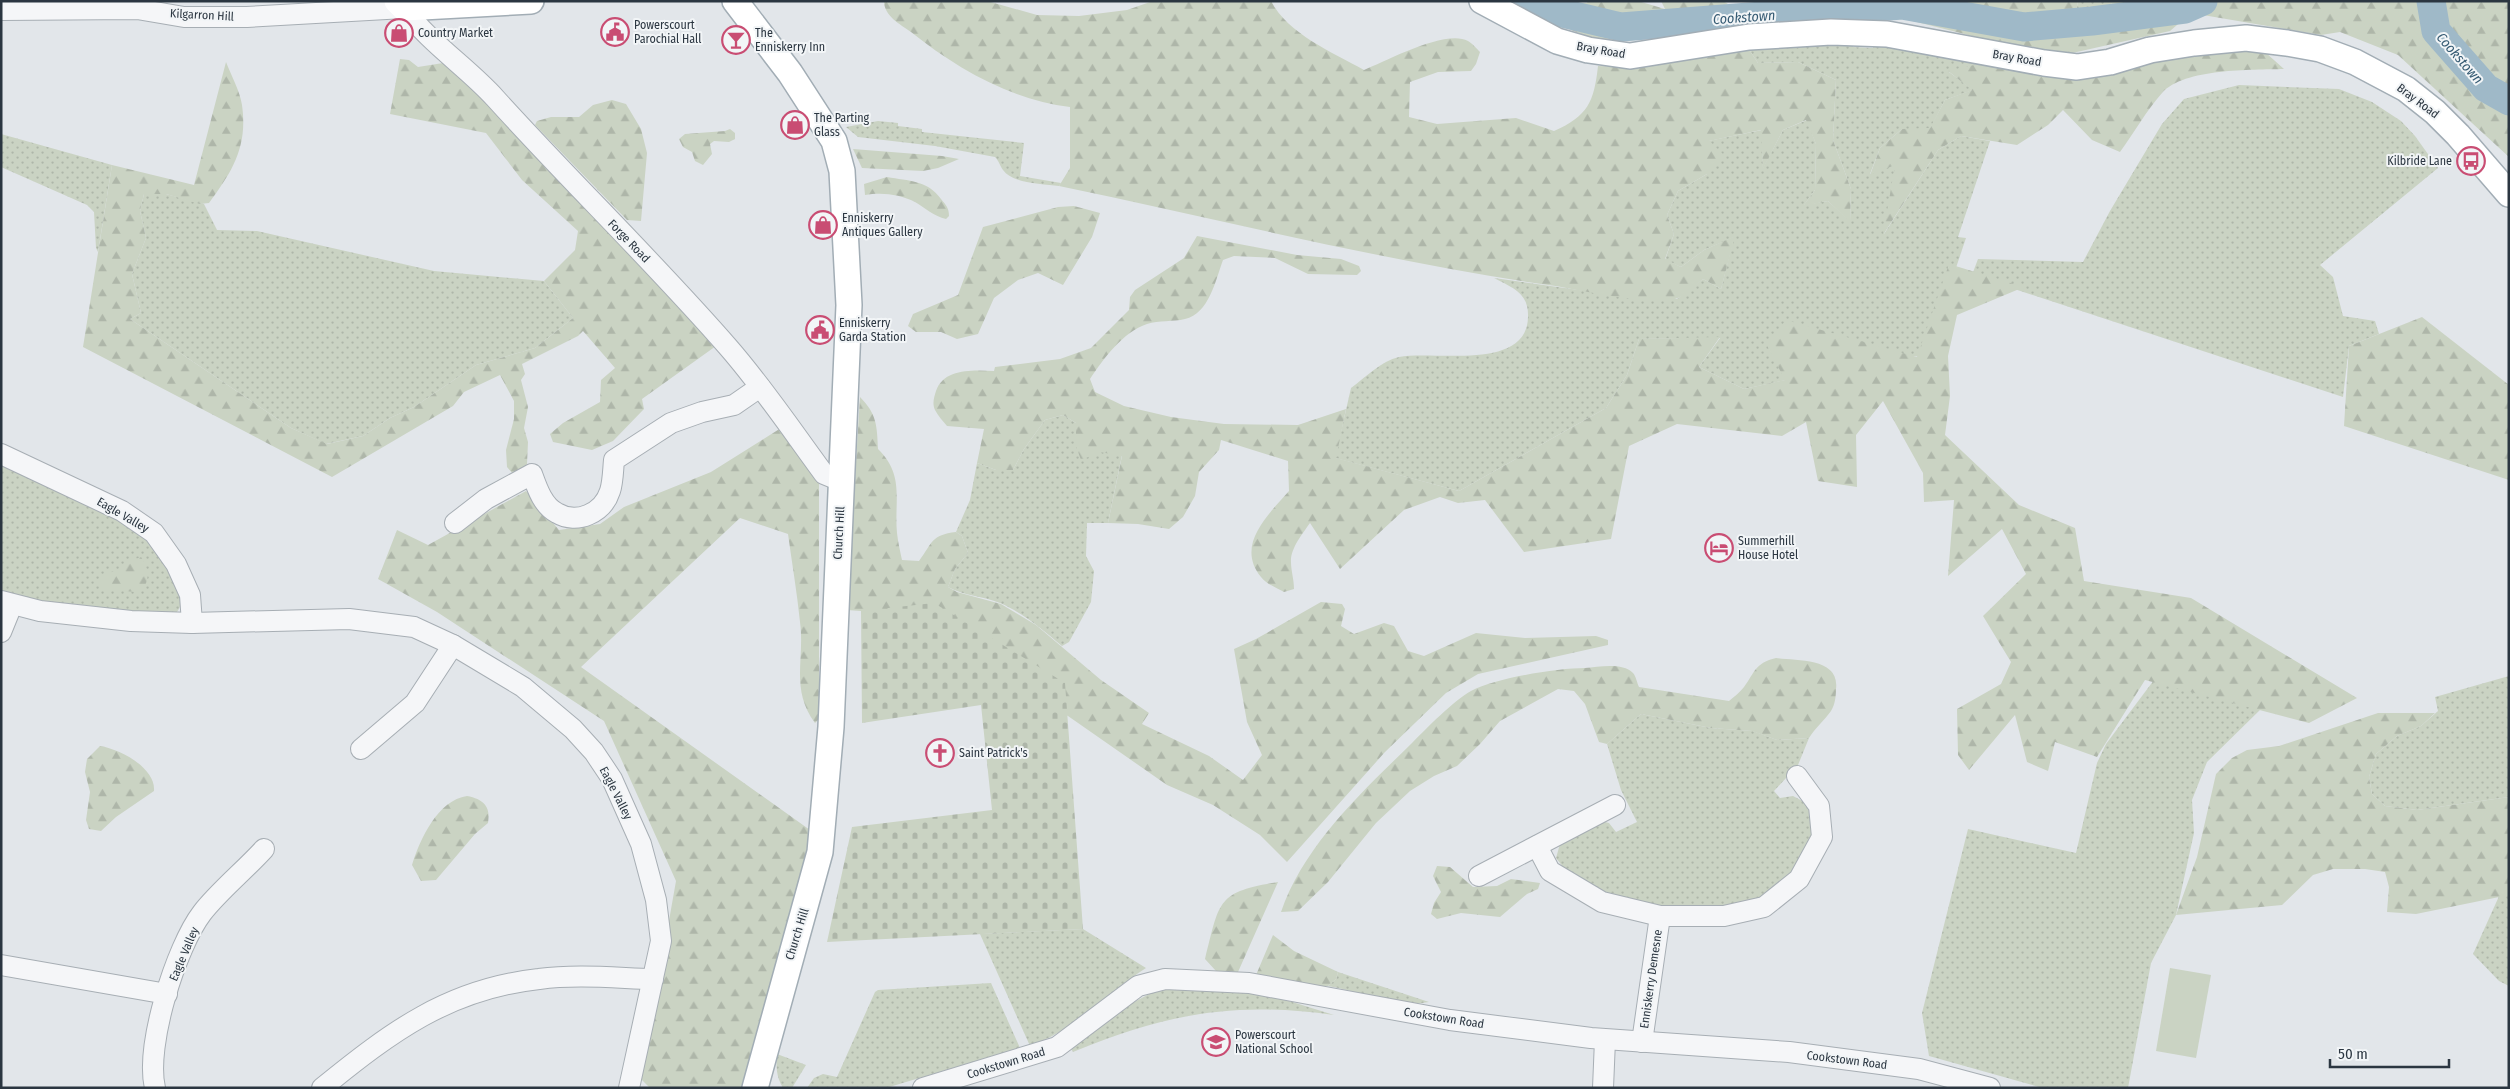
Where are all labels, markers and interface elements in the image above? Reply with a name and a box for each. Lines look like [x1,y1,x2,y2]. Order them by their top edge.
street label: Kilgarron Hill [170,6,234,24]
water label: Cookstown [1712,7,1776,28]
public building icon: Powerscourt Parochial Hall [600,17,630,47]
shop icon: Country Market [384,18,414,48]
place label: Powerscourt Parochial Hall [634,18,701,46]
bar icon: The Enniskerry Inn [721,25,751,55]
place label: Country Market [418,26,493,40]
place label: The Enniskerry Inn [755,26,825,54]
water label: Cookstown [2433,29,2486,87]
street label: Bray Road [1576,39,1626,61]
street label: Bray Road [1992,47,2042,69]
street label: Bray Road [2394,81,2442,121]
shop icon: The Parting Glass [780,110,810,140]
place label: The Parting Glass [814,111,870,139]
bus stop icon: Kilbride Lane [2456,146,2486,176]
place label: Kilbride Lane [2387,154,2452,168]
shop icon: Enniskerry Antiques Gallery [808,210,838,240]
place label: Enniskerry Antiques Gallery [842,211,923,239]
street label: Forge Road [605,217,653,265]
public building icon: Enniskerry Garda Station [805,315,835,345]
place label: Enniskerry Garda Station [839,316,906,344]
street label: Eagle Valley [95,495,152,536]
street label: Church Hill [831,506,847,560]
hotel icon: Summerhill House Hotel [1704,533,1734,563]
place label: Summerhill House Hotel [1738,534,1798,562]
church icon: Saint Patrick's [925,738,955,768]
place label: Saint Patrick's [959,746,1028,760]
street label: Eagle Valley [597,764,636,822]
street label: Church Hill [783,906,811,962]
street label: Eagle Valley [166,924,202,983]
street label: Enniskerry Demesne [1637,929,1665,1029]
street label: Cookstown Road [1403,1005,1485,1031]
school or university icon: Powerscourt National School [1201,1027,1231,1057]
place label: Powerscourt National School [1235,1028,1313,1056]
scale bar [2330,1036,2449,1068]
street label: Cookstown Road [965,1044,1047,1082]
text: 50 m [2338,1045,2368,1063]
street label: Cookstown Road [1806,1048,1888,1072]

